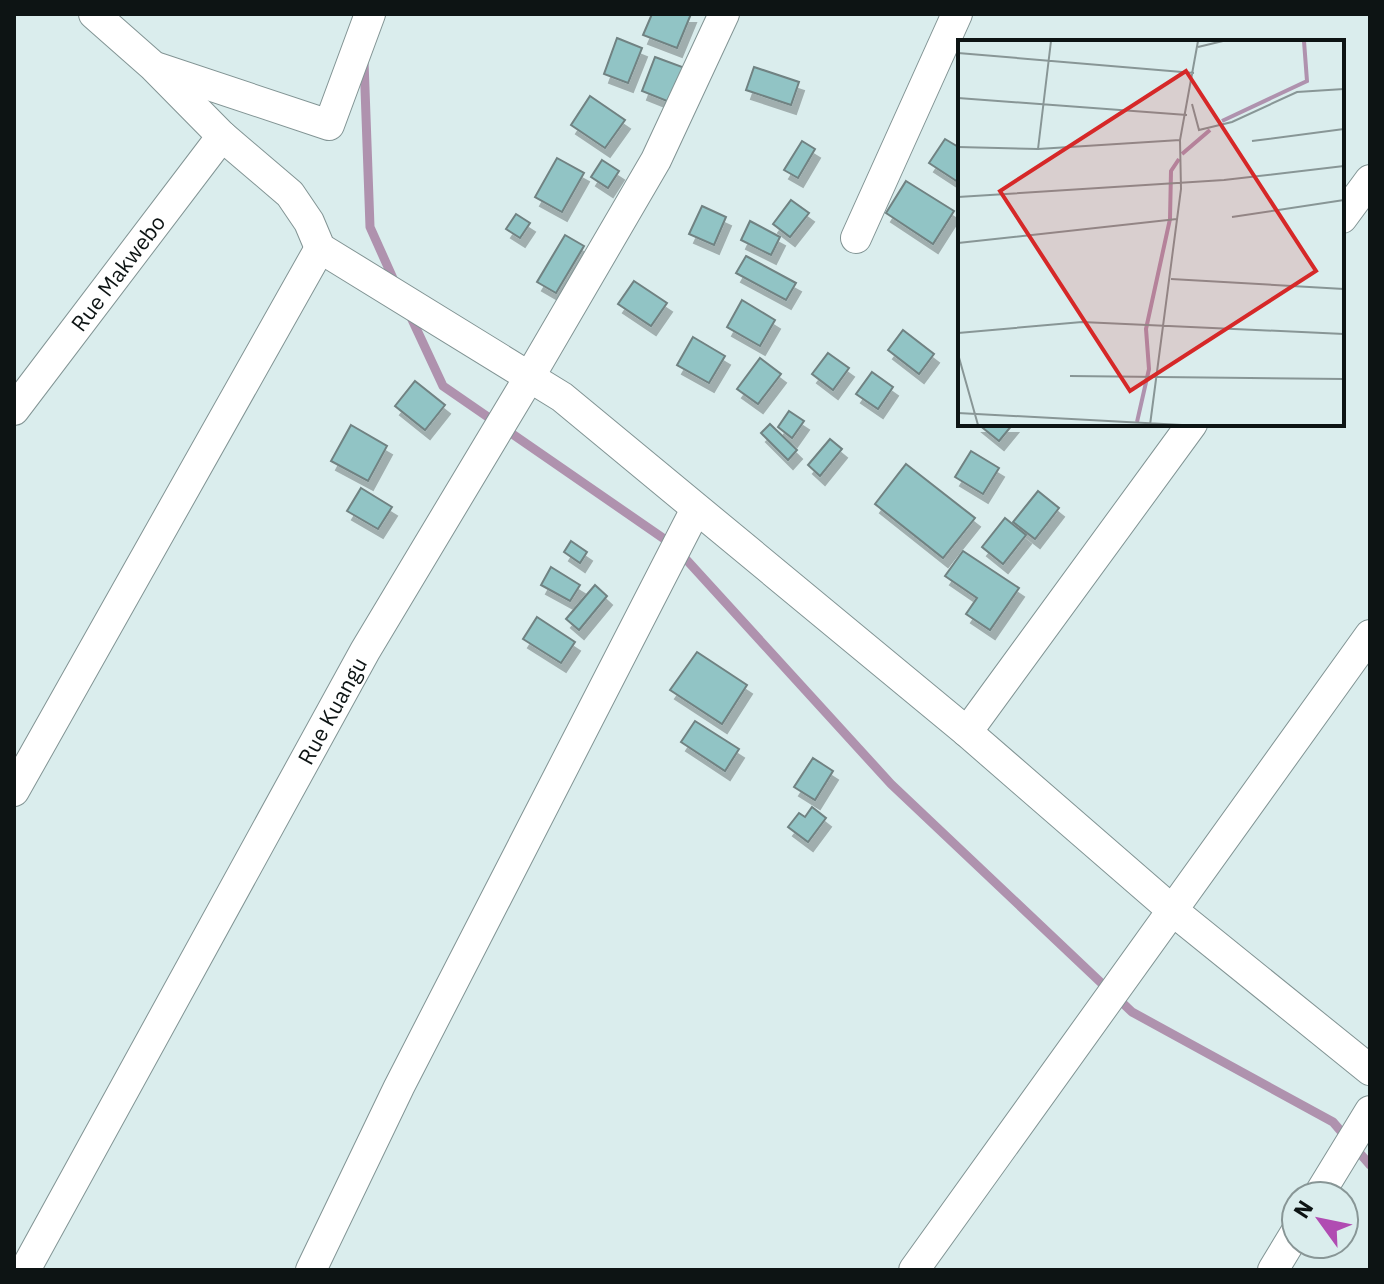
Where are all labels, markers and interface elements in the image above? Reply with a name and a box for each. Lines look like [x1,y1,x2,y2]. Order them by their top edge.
inset map [958,40,1344,426]
street label: Rue Makwebo [64,209,171,337]
street label: Rue Kuangu [291,652,373,769]
north arrow [1280,1180,1360,1260]
text: N [1286,1194,1319,1223]

